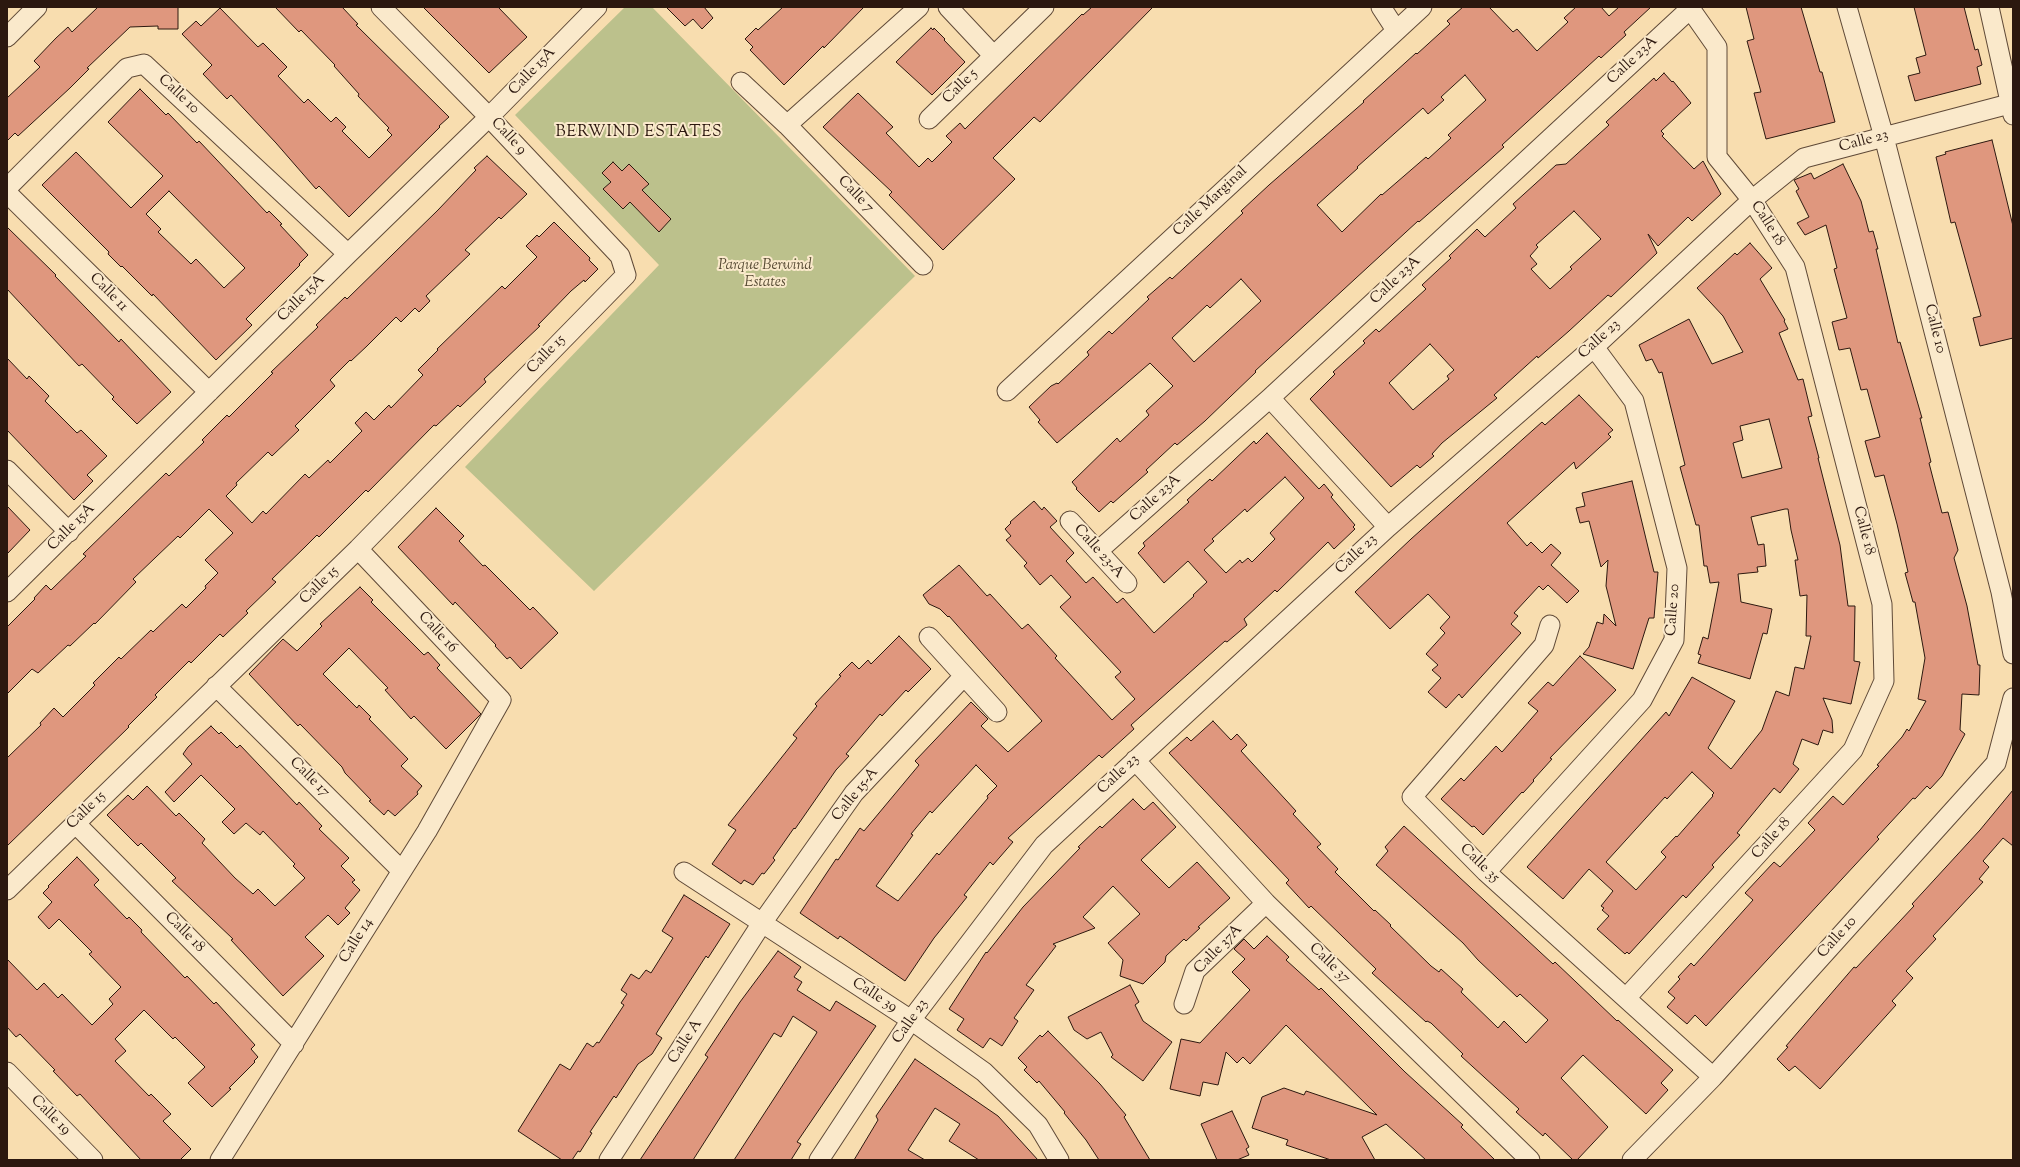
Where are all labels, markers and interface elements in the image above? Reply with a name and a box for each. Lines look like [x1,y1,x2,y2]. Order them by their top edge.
street label: Calle 23A [1604,33,1662,89]
street label: Calle 15A [506,44,560,100]
street label: Calle 5 [940,66,982,108]
street label: Calle 10 [154,71,202,119]
street label: Calle 9 [486,115,530,159]
district label: BERWIND ESTATES [555,123,723,143]
street label: Calle 23 [1837,127,1891,157]
street label: Calle Marginal [1170,163,1252,241]
street label: Calle 7 [833,173,877,217]
street label: Calle 18 [1746,198,1788,250]
street label: Calle 23A [1367,253,1425,309]
park label: Parque Berwind Estates [718,257,812,292]
street label: Calle 11 [85,270,131,316]
street label: Calle 15A [275,272,329,326]
street label: Calle 10 [1919,303,1949,355]
street label: Calle 23 [1575,316,1625,364]
street label: Calle 15 [524,332,570,378]
street label: Calle 23A [1127,471,1185,527]
street label: Calle 15A [45,501,99,555]
street label: Calle 18 [1848,505,1878,557]
street label: Calle 23-A [1069,521,1127,583]
street label: Calle 23 [1332,531,1382,579]
street label: Calle 15 [297,563,343,609]
street label: Calle 20 [1663,583,1685,637]
street label: Calle 16 [413,609,461,657]
street label: Calle 23 [1094,751,1144,799]
street label: Calle 17 [285,754,333,802]
street label: Calle 15-A [829,764,883,826]
street label: Calle 15 [64,788,110,834]
street label: Calle 18 [1749,814,1795,864]
street label: Calle 35 [1455,841,1503,887]
street label: Calle 18 [160,909,208,957]
street label: Calle 10 [1815,913,1861,963]
street label: Calle 14 [336,915,378,967]
street label: Calle 37A [1191,921,1247,979]
street label: Calle 37 [1304,940,1354,988]
street label: Calle 39 [848,975,900,1017]
street label: Calle 23 [889,996,933,1048]
street label: Calle A [665,1016,707,1068]
street label: Calle 19 [26,1092,74,1140]

